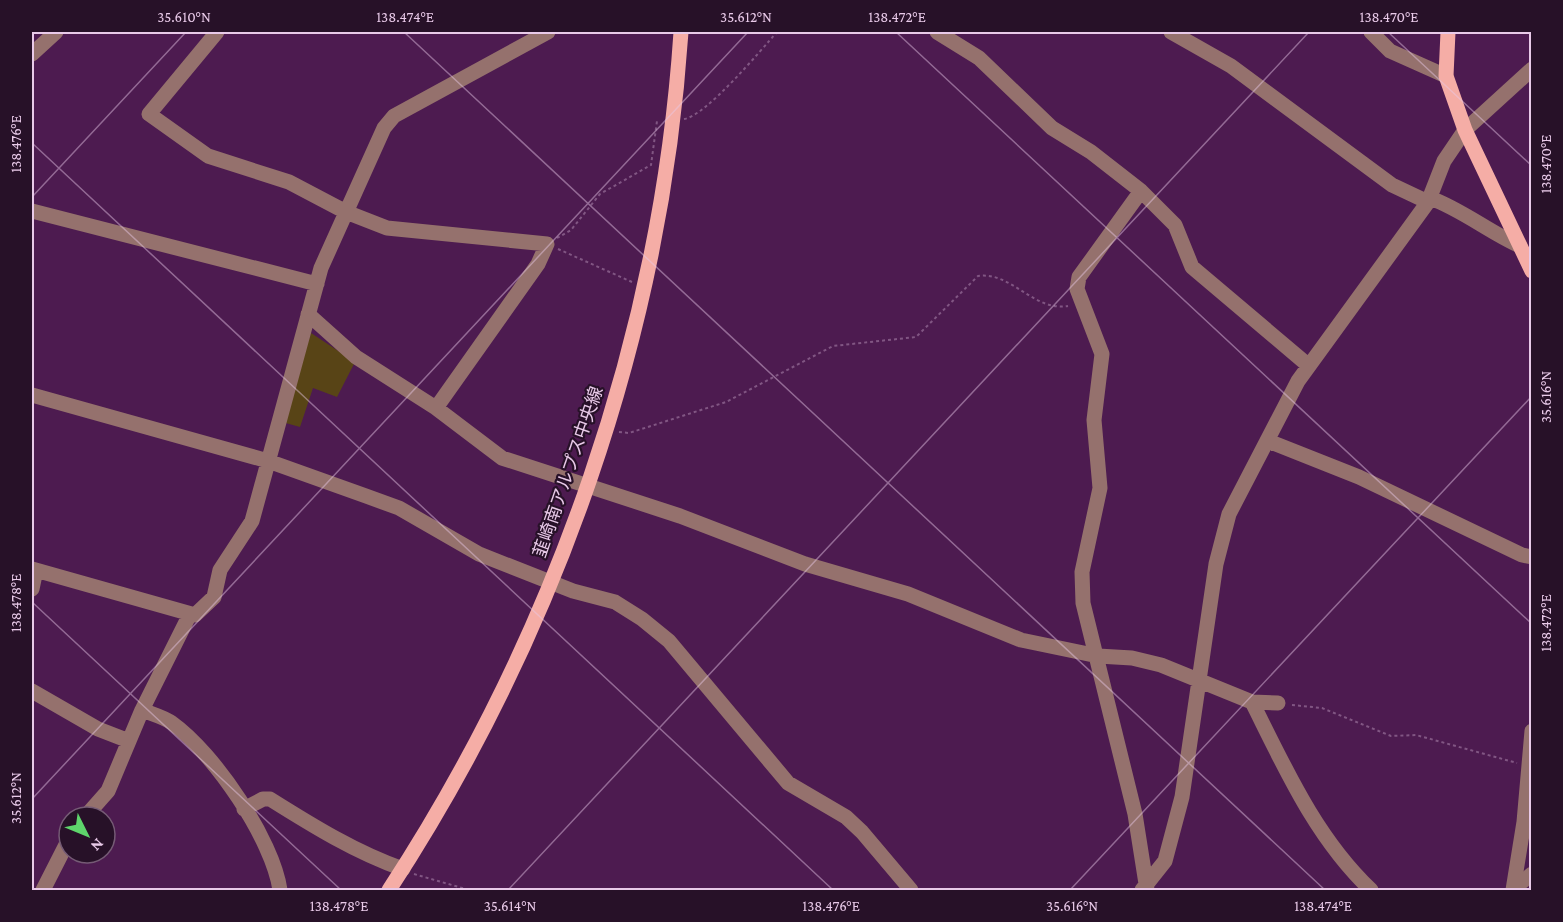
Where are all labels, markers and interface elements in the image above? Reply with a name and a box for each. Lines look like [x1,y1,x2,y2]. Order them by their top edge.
text: 35.610°N [157,9,211,25]
text: 138.474°E [376,9,434,25]
text: 35.612°N [720,9,772,25]
text: 138.472°E [868,9,926,25]
text: 138.470°E [1360,9,1419,25]
text: 138.476°E [8,115,24,173]
text: 138.470°E [1538,135,1554,194]
text: 35.616°N [1538,371,1554,423]
street label: 韮崎南アルプス中央線 [529,384,607,560]
text: 138.478°E [8,574,24,632]
text: 138.472°E [1538,594,1554,652]
text: 35.612°N [8,772,24,824]
north arrow [57,805,117,865]
text: N [88,835,108,855]
text: 138.478°E [310,898,368,914]
text: 35.614°N [484,898,536,914]
text: 138.476°E [802,898,860,914]
text: 35.616°N [1046,898,1098,914]
text: 138.474°E [1294,898,1352,914]

